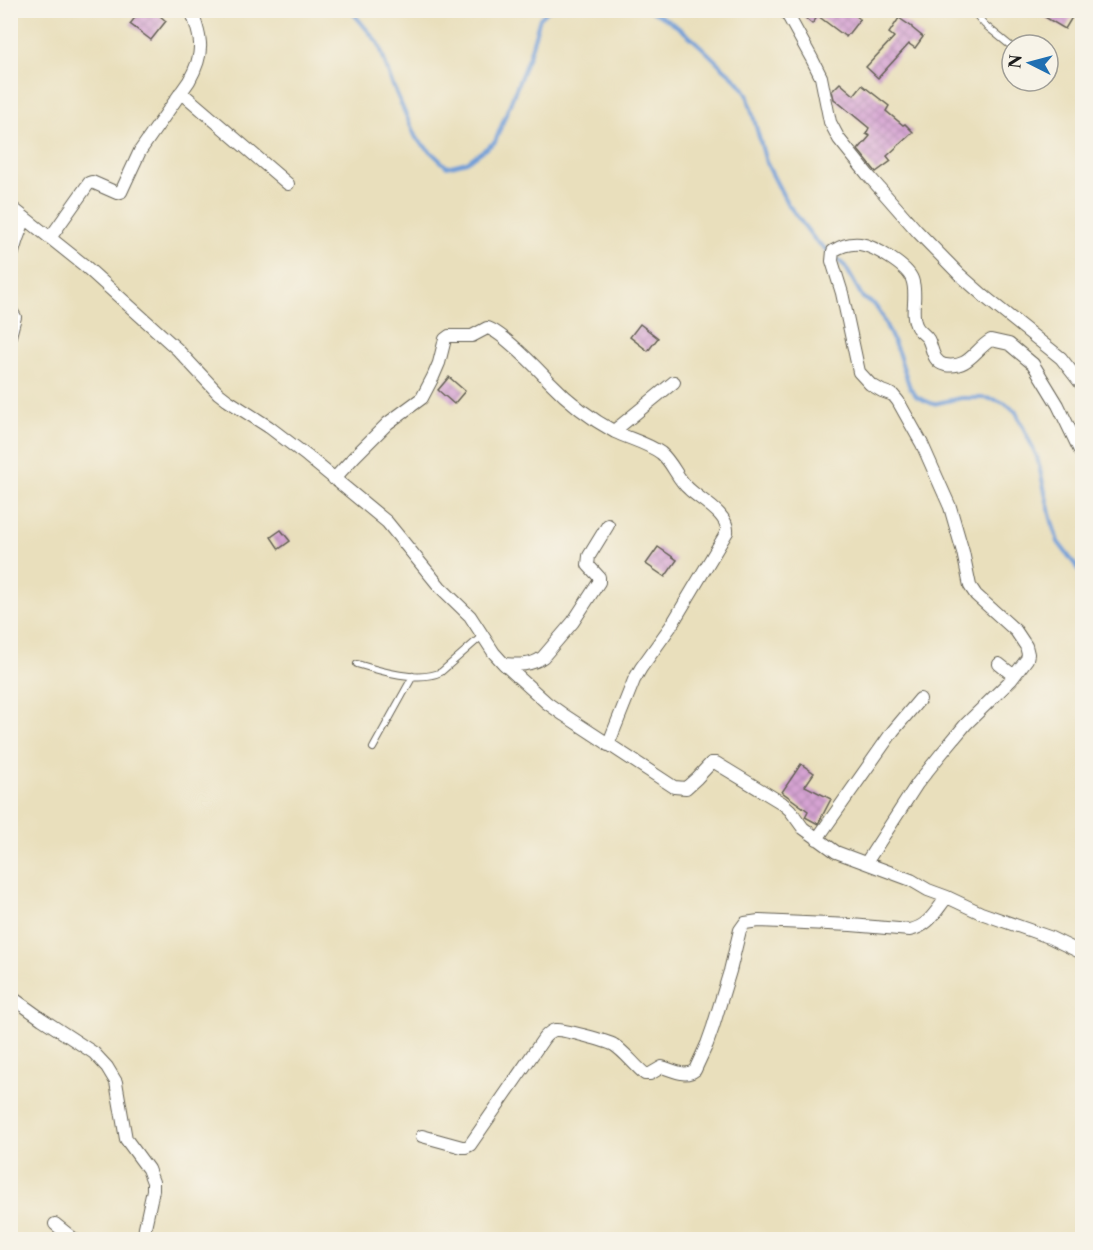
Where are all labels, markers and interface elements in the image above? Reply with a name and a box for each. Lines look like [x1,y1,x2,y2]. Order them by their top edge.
north arrow [1000,33,1060,93]
text: N [1004,53,1026,69]

